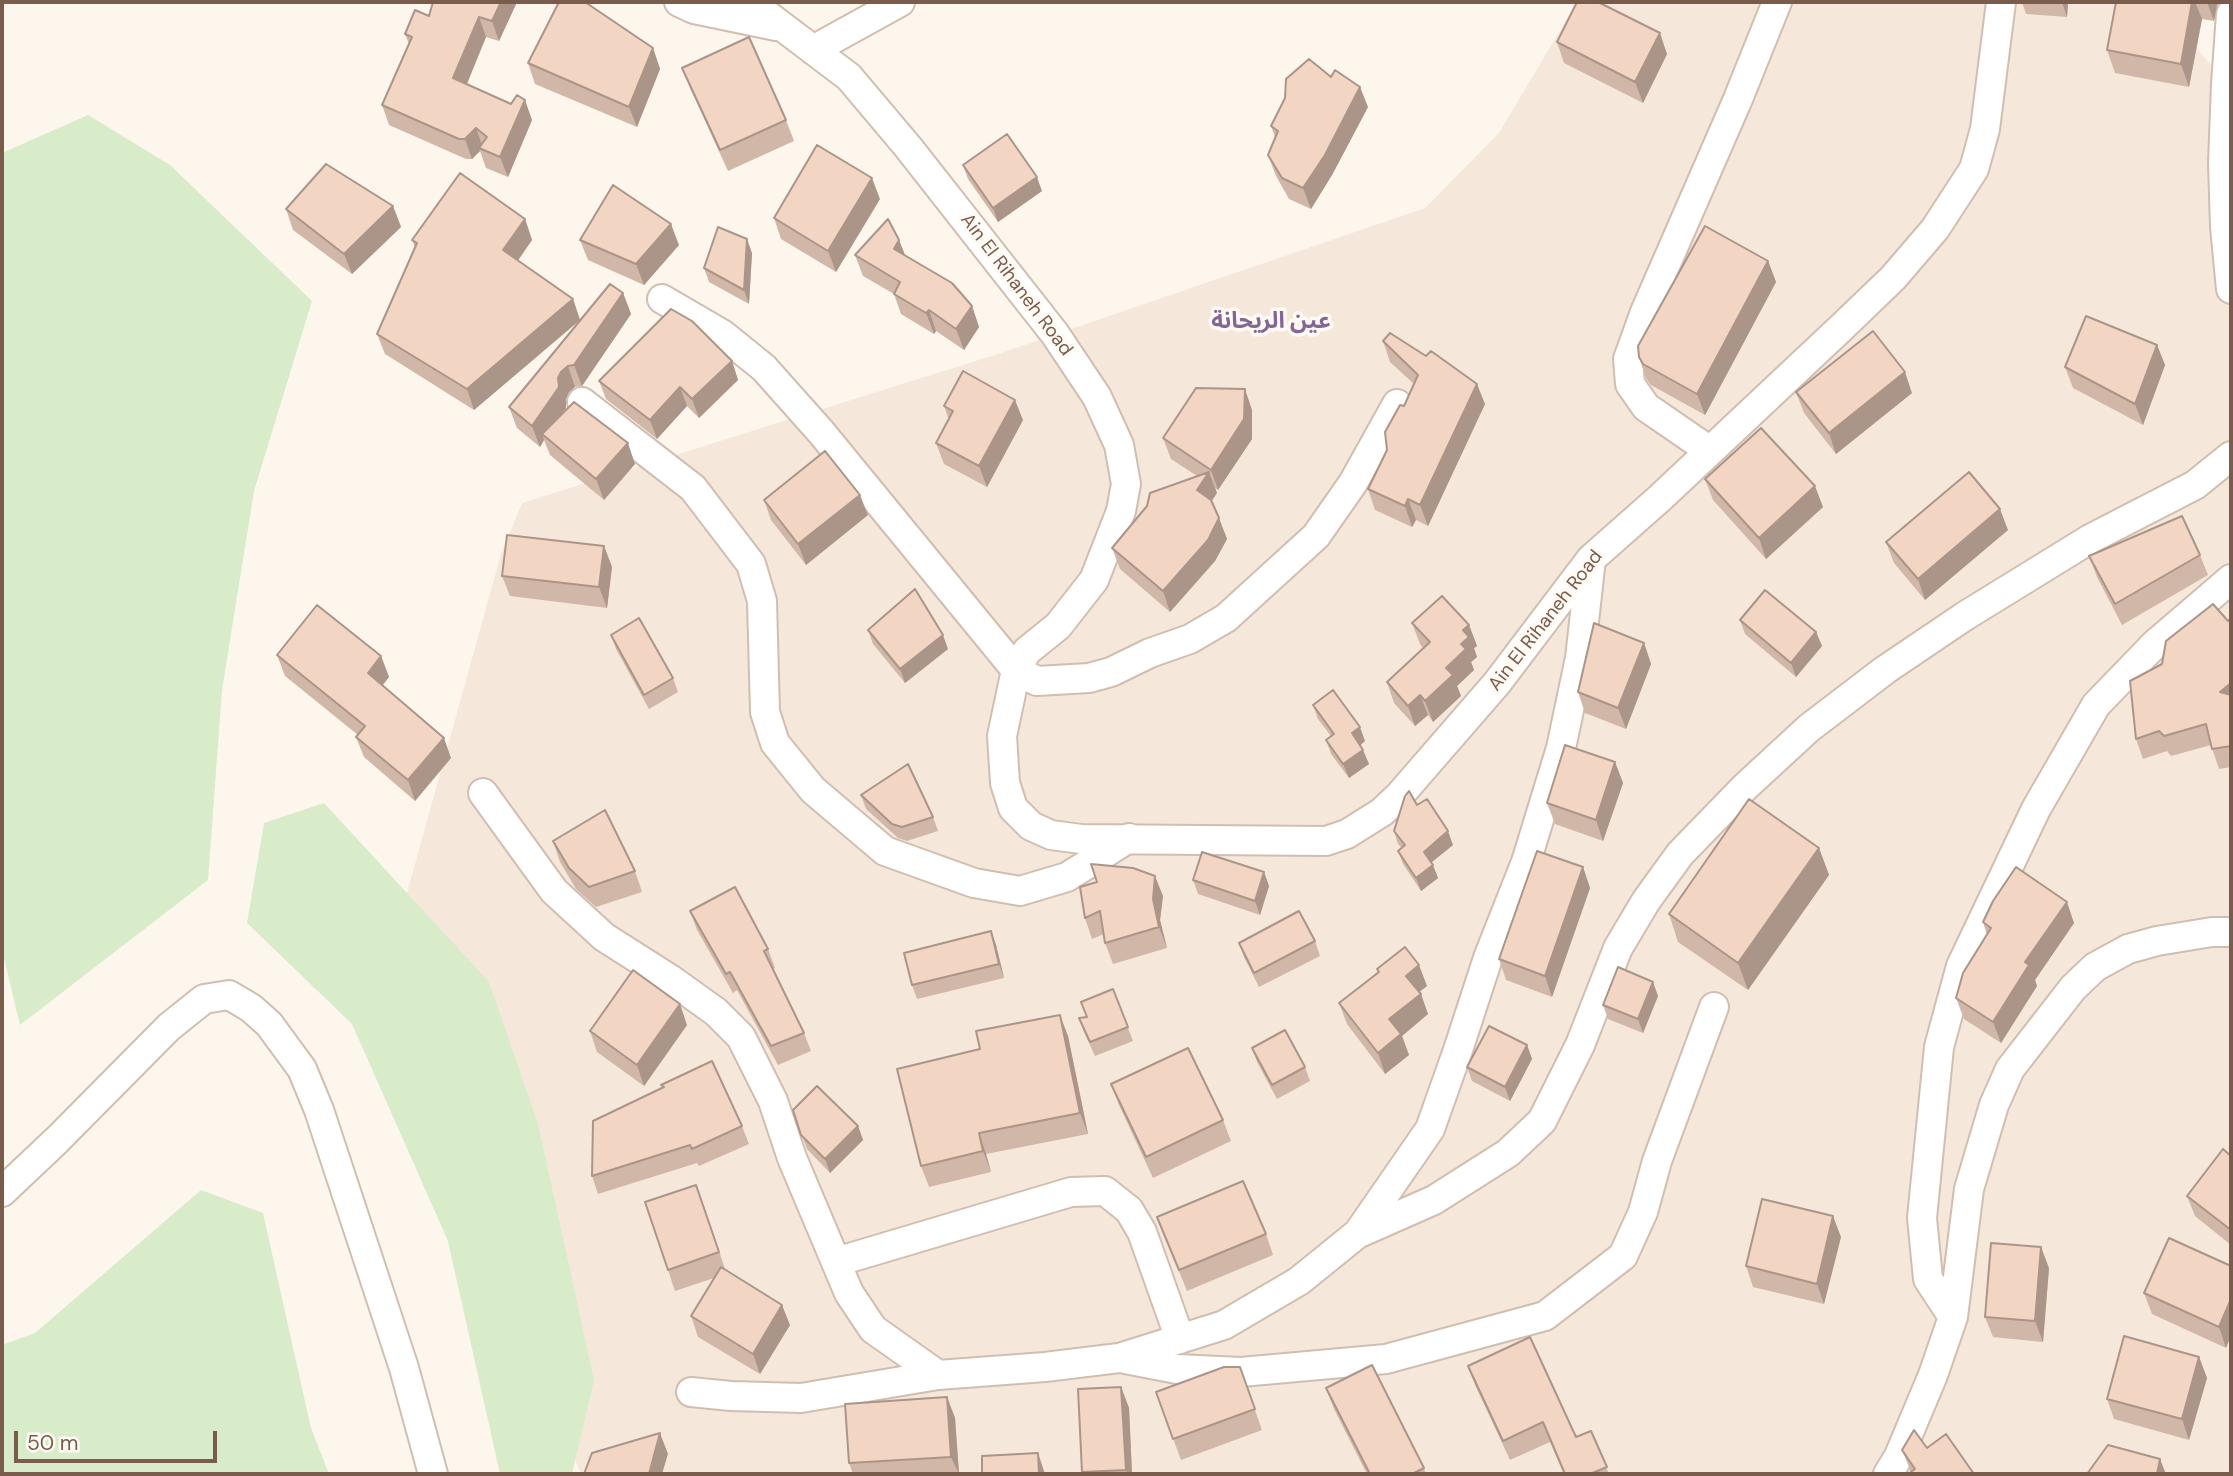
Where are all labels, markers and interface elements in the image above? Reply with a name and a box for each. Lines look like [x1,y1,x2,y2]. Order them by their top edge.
street label: Ain El Rihaneh Road [955,209,1077,361]
district label: عين الريحانة [1211,308,1331,336]
street label: Ain El Rihaneh Road [1484,546,1608,696]
scale bar [18,1416,220,1460]
text: 50 m [27,1429,78,1457]

